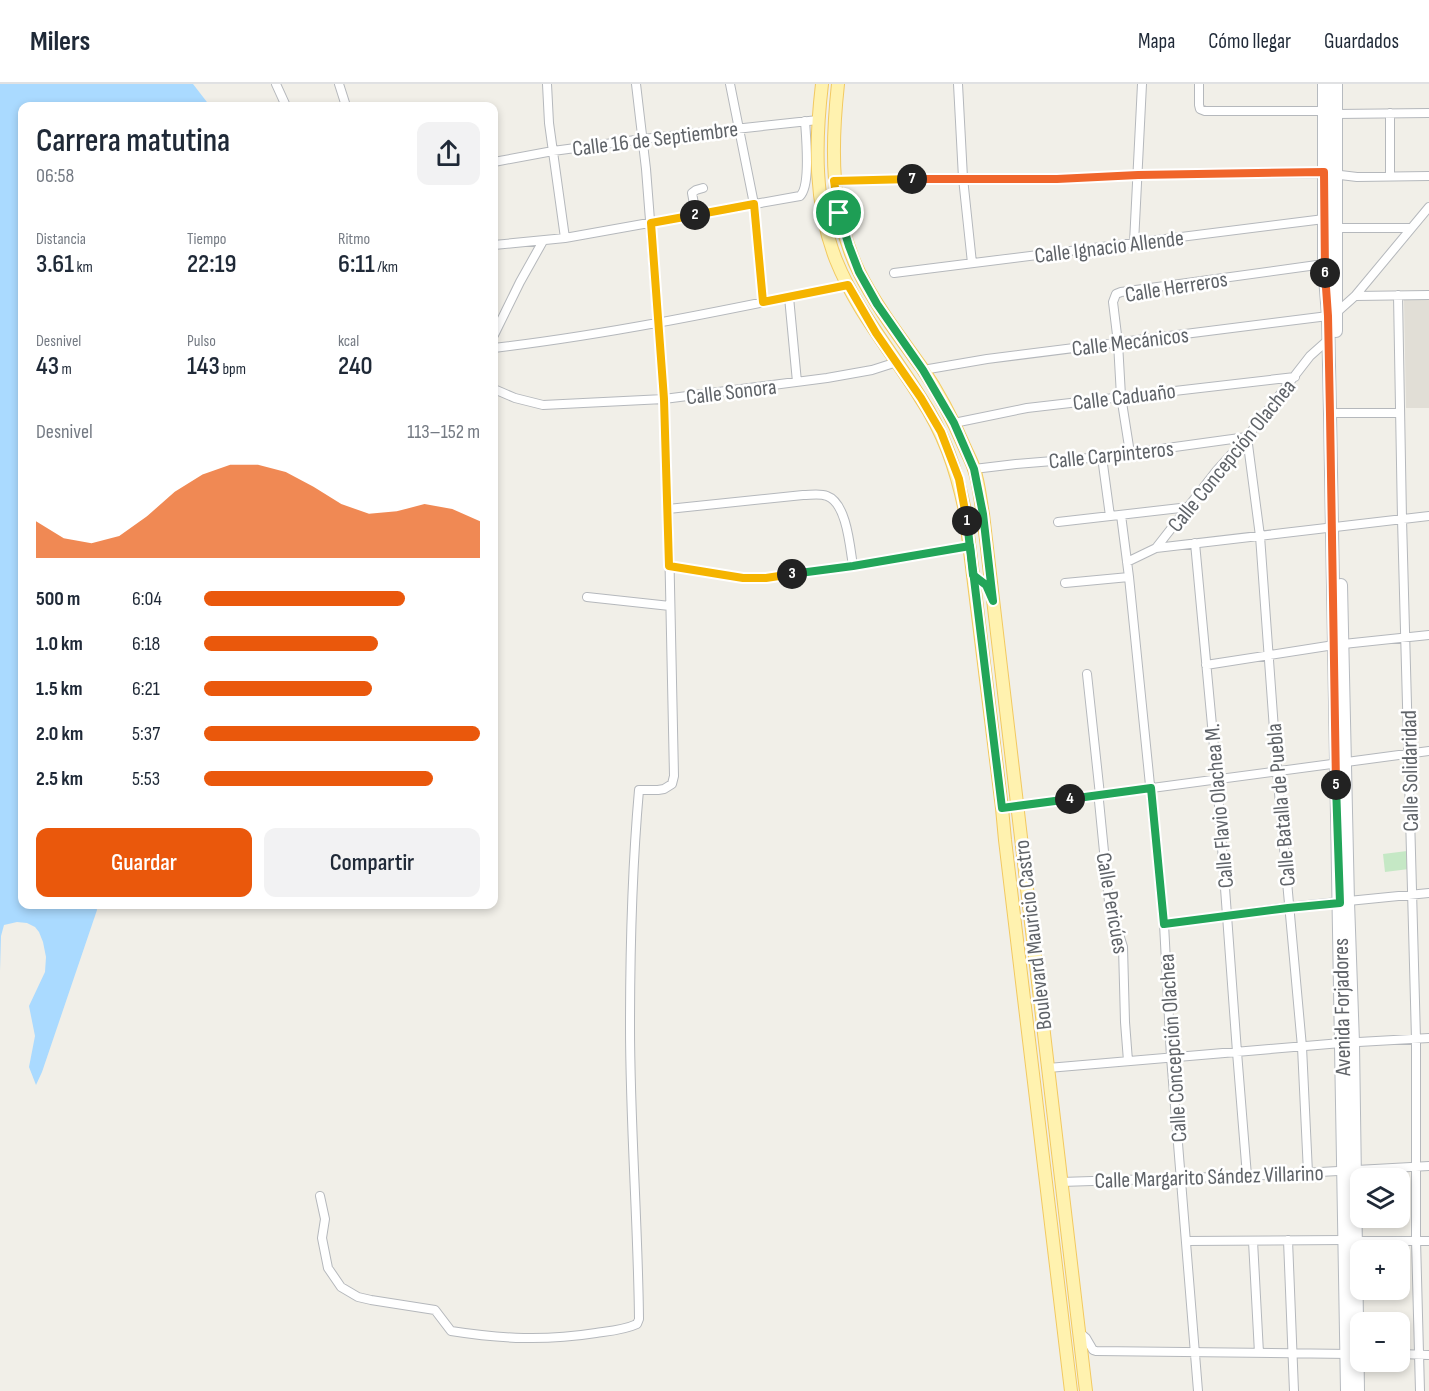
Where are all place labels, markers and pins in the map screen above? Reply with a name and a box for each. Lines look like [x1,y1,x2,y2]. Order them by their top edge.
pin: 7 [897,164,927,194]
pin [813,187,864,238]
pin: 2 [680,200,710,230]
pin: 6 [1310,258,1340,288]
pin: 1 [952,506,982,536]
pin: 3 [777,559,807,589]
pin: 5 [1321,770,1351,800]
pin: 4 [1055,784,1085,814]

